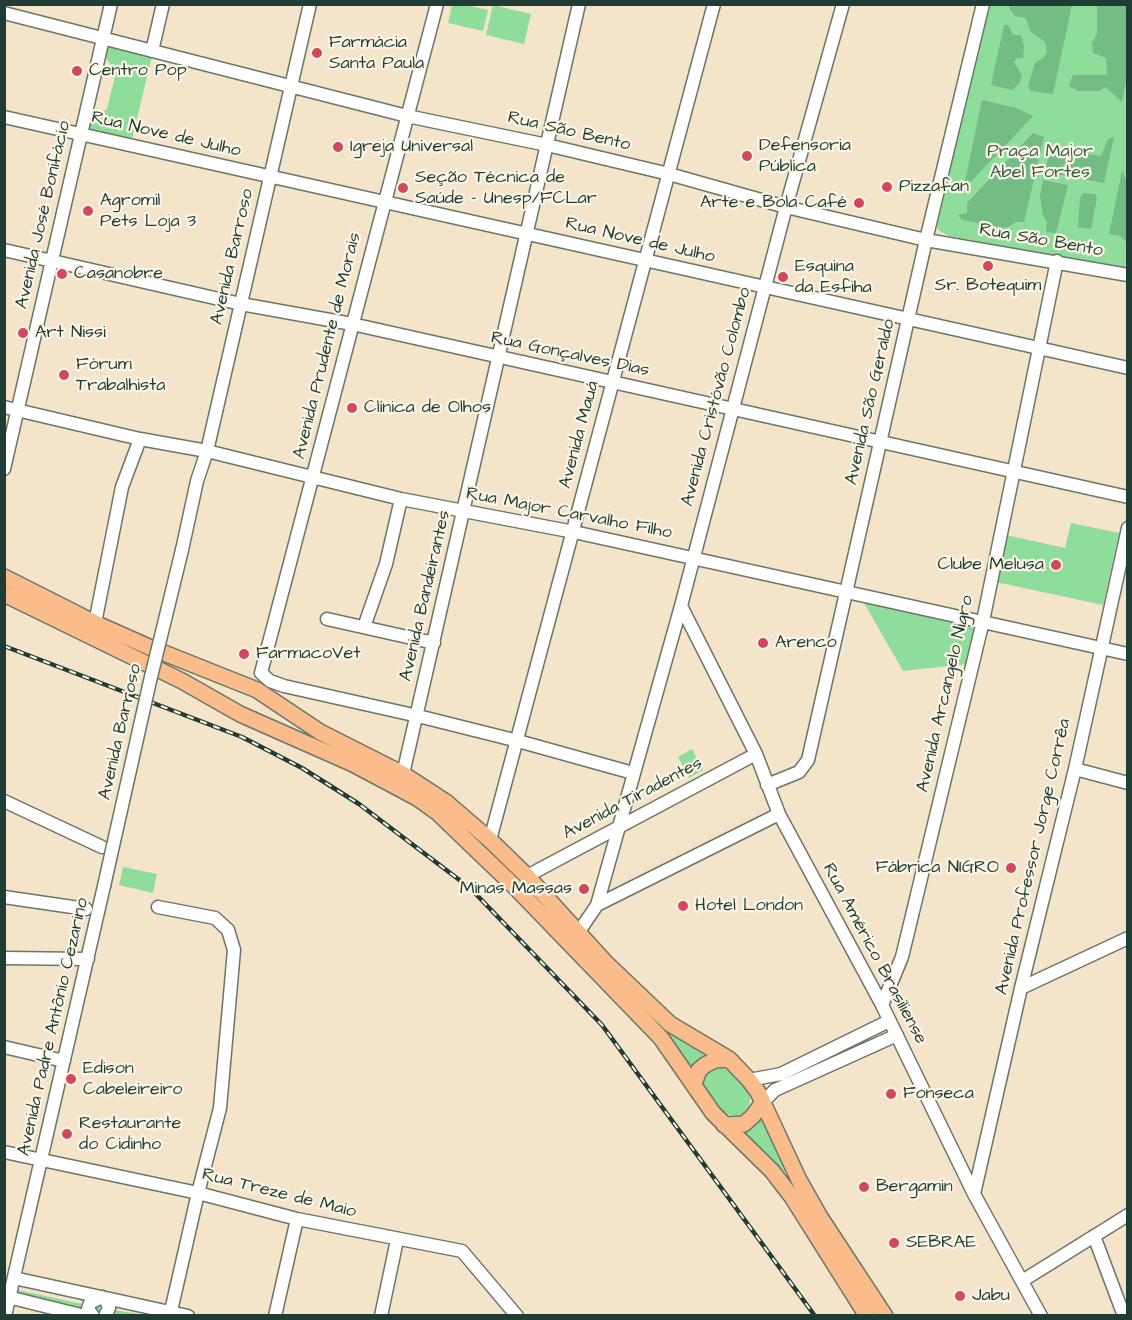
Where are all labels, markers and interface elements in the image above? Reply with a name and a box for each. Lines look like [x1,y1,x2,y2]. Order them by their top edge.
place label: Farmácia Santa Paula [329,32,424,74]
marker: Farmácia Santa Paula [310,46,324,60]
place label: Centro Pop [89,60,187,82]
marker: Centro Pop [70,64,84,78]
street label: Rua Nove de Julho [89,107,243,163]
street label: Rua São Bento [506,107,632,157]
street label: Avenida José Bonifácio [12,119,76,311]
place label: Defensoria Pública [759,135,851,178]
place label: Igreja Universal [350,136,473,158]
marker: Igreja Universal [331,140,345,154]
park label: Praça Major Abel Fortes [987,141,1093,184]
marker: Defensoria Pública [740,149,754,163]
place label: Seção Técnica de Saúde - Unesp/FCLar [415,167,597,210]
place label: Pizzafan [899,176,969,198]
marker: Pizzafan [880,180,894,194]
marker: Seção Técnica de Saúde - Unesp/FCLar [396,181,410,195]
street label: Avenida Barroso [207,187,259,327]
place label: Agromil Pets Loja 3 [100,190,196,232]
place label: Arte e Bola Café [700,192,847,214]
marker: Arte e Bola Café [852,196,866,210]
marker: Agromil Pets Loja 3 [81,204,95,218]
street label: Rua Nove de Julho [563,213,717,269]
street label: Rua São Bento [977,219,1105,263]
street label: Avenida Prudente de Morais [289,230,367,462]
place label: Esquina da Esfiha [795,256,872,298]
marker: Sr. Botequim [981,259,995,273]
place label: Casanobre [74,263,163,285]
marker: Casanobre [55,267,69,281]
marker: Esquina da Esfiha [776,270,790,284]
place label: Sr. Botequim [935,275,1041,297]
street label: Avenida Cristóvão Colombo [677,285,757,509]
street label: Avenida São Geraldo [841,317,901,487]
place label: Art Nissi [35,322,106,344]
marker: Art Nissi [16,326,30,340]
street label: Rua Gonçalves Dias [489,328,651,382]
place label: Fórum Trabalhista [76,354,166,397]
marker: Fórum Trabalhista [57,368,71,382]
street label: Avenida Mauá [555,379,605,491]
place label: Clínica de Olhos [364,397,491,419]
marker: Clínica de Olhos [345,401,359,415]
street label: Rua Major Carvalho Filho [464,483,674,545]
street label: Avenida Bandeirantes [396,508,456,684]
place label: Clube Melusa [937,554,1044,576]
marker: Clube Melusa [1049,558,1063,572]
street label: Avenida Arcangelo Nigro [913,593,979,795]
place label: Arenco [775,632,837,654]
marker: Arenco [756,636,770,650]
place label: FarmacoVet [256,643,361,665]
marker: FarmacoVet [237,647,251,661]
street label: Avenida Barroso [95,662,147,802]
street label: Avenida Professor Jorge Corrêa [992,717,1076,997]
street label: Avenida Tiradentes [560,753,706,845]
place label: Fábrica NIGRO [875,857,999,879]
street label: Rua Américo Brasiliense [817,860,931,1048]
marker: Fábrica NIGRO [1004,861,1018,875]
place label: Minas Massas [460,878,572,900]
marker: Minas Massas [577,882,591,896]
place label: Hotel London [695,895,803,917]
street label: Avenida Padre Antônio Cezarino [14,896,94,1158]
marker: Hotel London [676,899,690,913]
place label: Edison Cabeleireiro [83,1058,182,1100]
marker: Edison Cabeleireiro [64,1072,78,1086]
place label: Fonseca [903,1083,974,1105]
marker: Fonseca [884,1087,898,1101]
place label: Restaurante do Cidinho [79,1113,181,1156]
marker: Restaurante do Cidinho [60,1127,74,1141]
street label: Rua Treze de Maio [200,1164,358,1224]
place label: Bergamin [876,1176,953,1198]
marker: Bergamin [857,1180,871,1194]
place label: SEBRAE [906,1232,976,1254]
marker: SEBRAE [887,1236,901,1250]
place label: Jabu [972,1285,1010,1307]
marker: Jabu [953,1289,967,1303]

